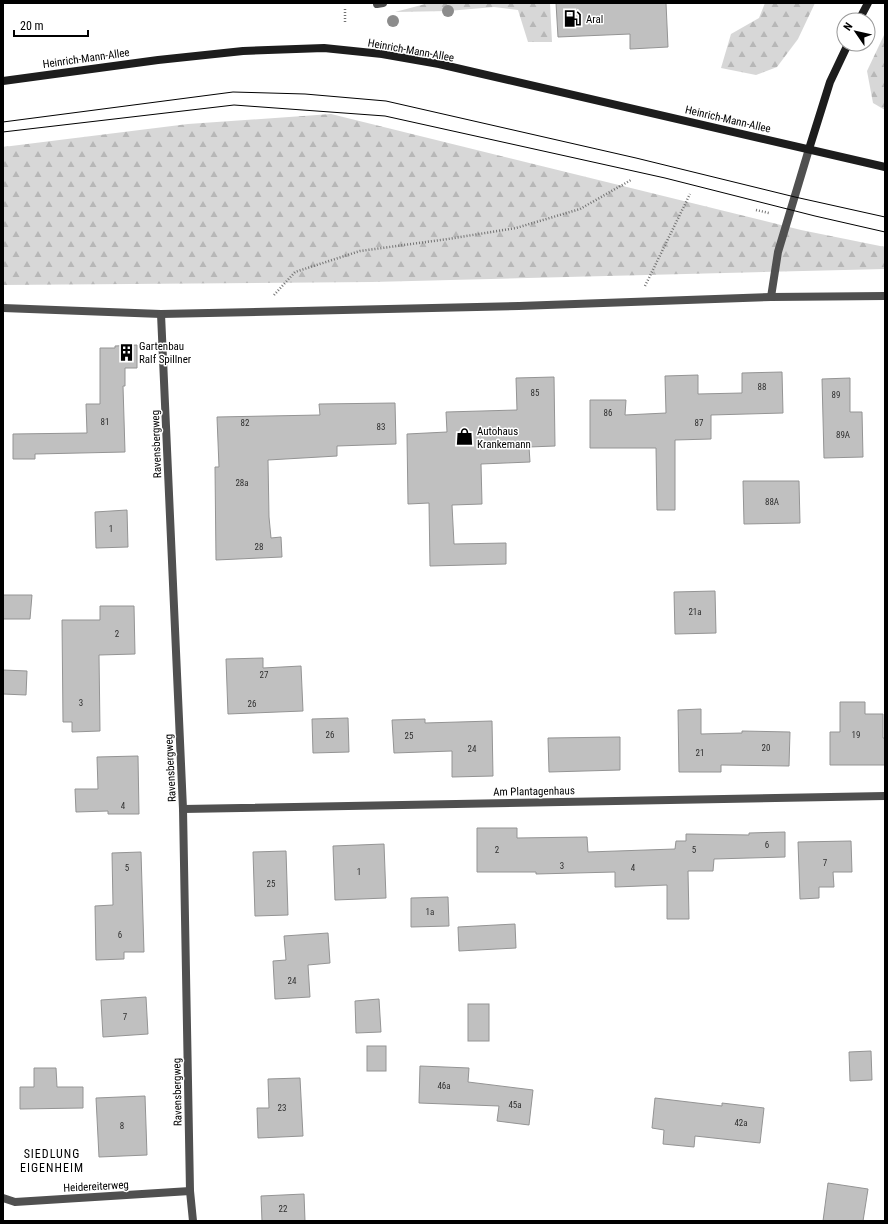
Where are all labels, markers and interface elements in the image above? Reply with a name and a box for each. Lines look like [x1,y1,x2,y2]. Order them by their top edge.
fuel station icon: Aral [563,9,583,29]
scale bar [14,12,88,38]
north arrow [836,12,876,52]
place label: Aral [586,13,603,26]
text: 20 m [20,19,44,33]
text: N [841,20,856,33]
street label: Heinrich-Mann-Allee [367,36,455,64]
street label: Heinrich-Mann-Allee [42,46,130,71]
street label: Heinrich-Mann-Allee [684,103,772,136]
place label: Gartenbau Ralf Spillner [139,340,192,366]
building icon: Gartenbau Ralf Spillner [116,342,136,362]
house number: 88 [758,382,766,392]
house number: 85 [531,388,540,398]
house number: 89 [832,390,840,400]
house number: 86 [604,408,612,418]
street label: Ravensbergweg [149,410,164,478]
house number: 81 [101,417,109,427]
house number: 82 [241,418,250,428]
house number: 87 [695,418,704,428]
house number: 83 [377,422,385,432]
place label: Autohaus Krankemann [477,425,531,451]
shop icon: Autohaus Krankemann [454,427,474,447]
house number: 89A [836,430,850,440]
house number: 28a [235,478,249,488]
house number: 88A [765,497,779,507]
house number: 1 [109,524,113,534]
house number: 28 [255,542,263,552]
house number: 21a [688,607,702,617]
house number: 2 [115,629,120,639]
house number: 27 [260,670,269,680]
house number: 3 [79,698,83,708]
house number: 26 [248,699,256,709]
house number: 26 [326,730,334,740]
house number: 19 [852,730,860,740]
house number: 25 [405,731,414,741]
street label: Ravensbergweg [162,734,179,802]
house number: 20 [762,743,770,753]
house number: 24 [468,744,477,754]
house number: 21 [696,748,704,758]
street label: Am Plantagenhaus [493,784,575,799]
house number: 4 [121,801,126,811]
house number: 6 [765,840,769,850]
house number: 2 [495,845,500,855]
house number: 5 [692,845,697,855]
house number: 7 [823,858,828,868]
house number: 3 [560,861,564,871]
house number: 5 [125,863,130,873]
house number: 4 [631,863,636,873]
house number: 1 [357,867,361,877]
house number: 25 [267,879,276,889]
house number: 1a [426,907,434,917]
house number: 6 [118,930,122,940]
house number: 24 [288,976,297,986]
house number: 7 [123,1012,128,1022]
street label: Ravensbergweg [170,1058,185,1126]
house number: 46a [437,1081,451,1091]
house number: 45a [508,1100,522,1110]
house number: 23 [278,1103,286,1113]
house number: 42a [734,1118,748,1128]
house number: 8 [120,1121,124,1131]
district label: SIEDLUNG EIGENHEIM [20,1147,84,1175]
street label: Heidereiterweg [63,1178,129,1195]
house number: 22 [279,1204,288,1214]

